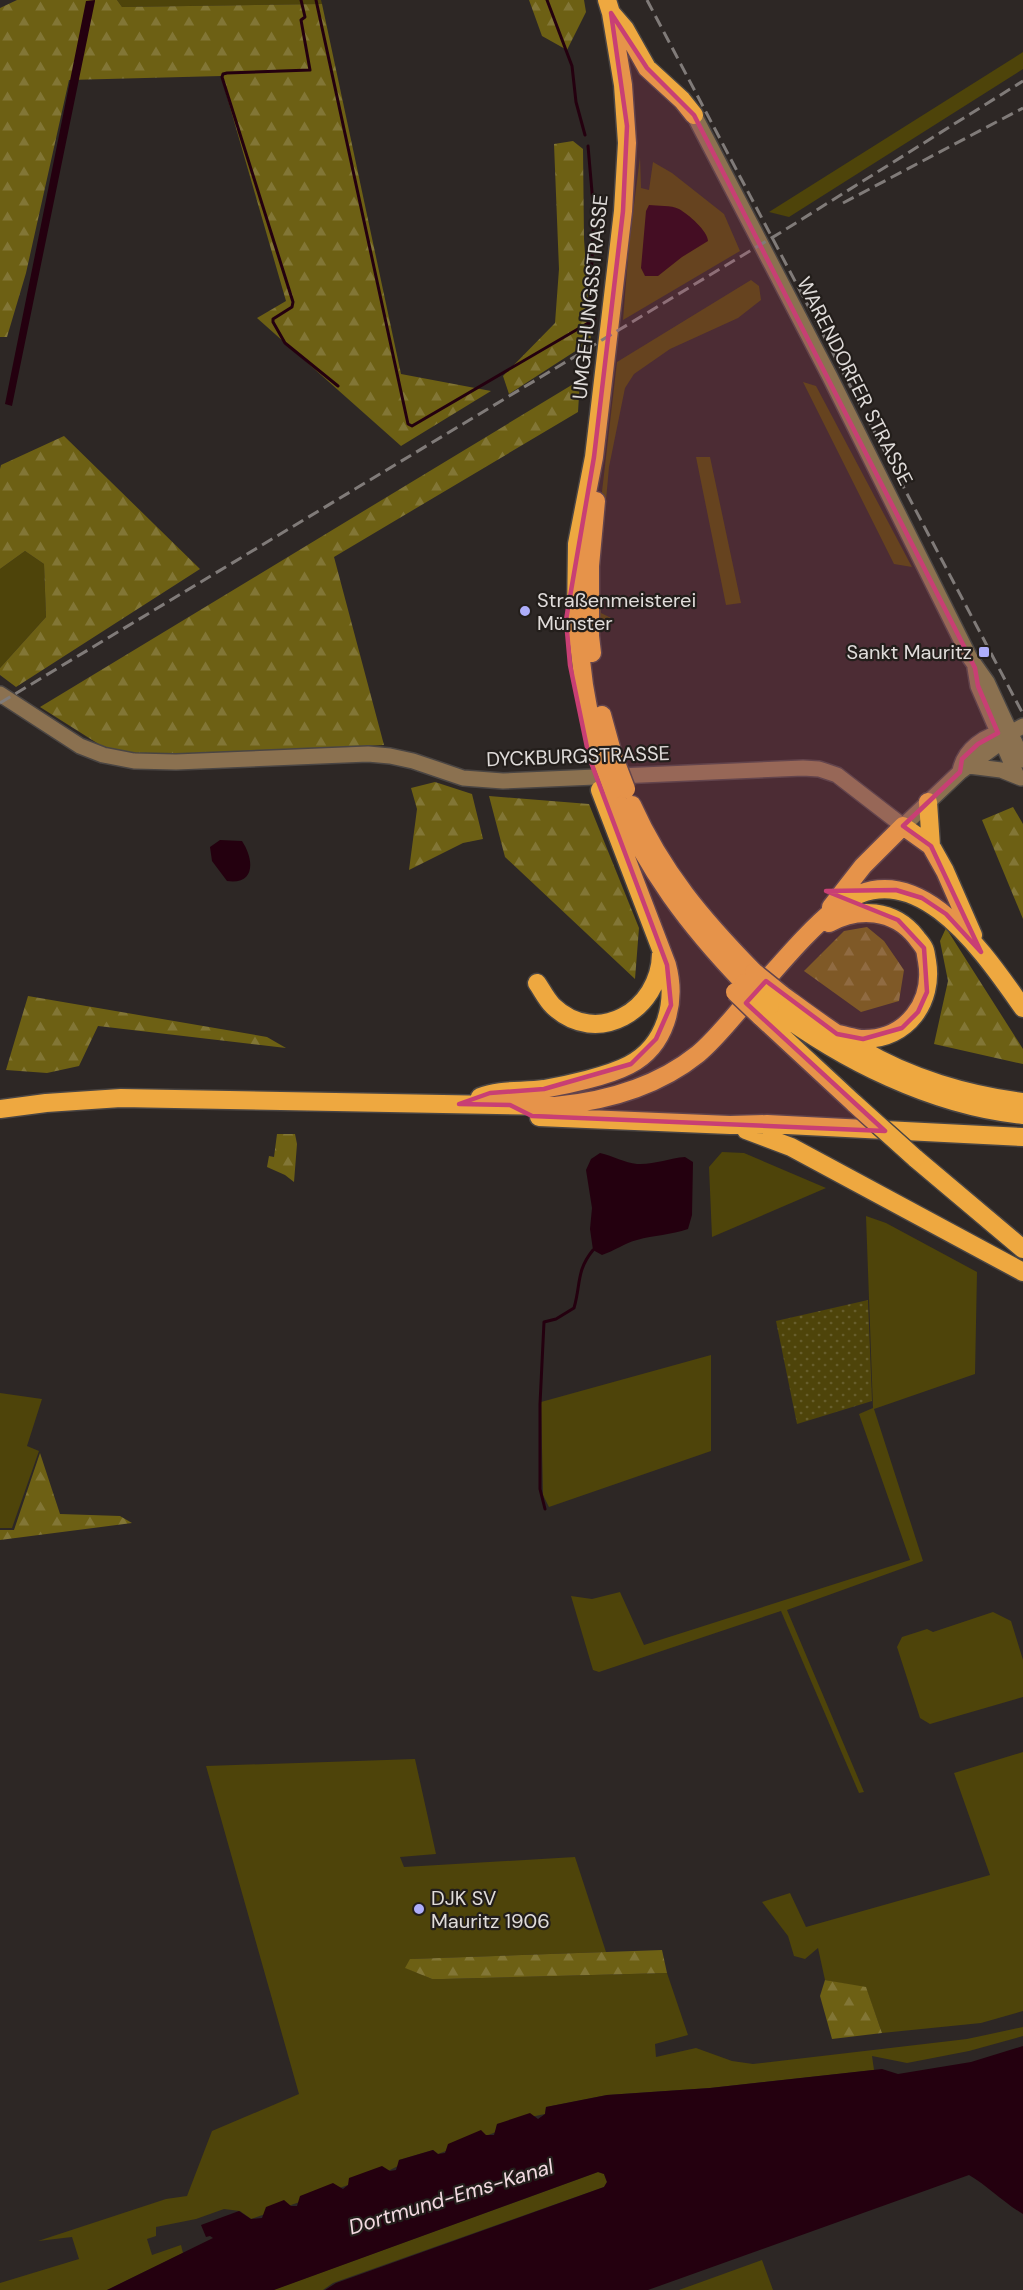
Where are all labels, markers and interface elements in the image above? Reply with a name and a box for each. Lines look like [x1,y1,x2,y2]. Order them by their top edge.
street label: UMGEHUNGSSTRASSE [566,193,614,401]
street label: WARENDORFER STRASSE [791,272,919,490]
place label: Straßenmeisterei Münster [537,587,696,636]
marker: Straßenmeisterei Münster [518,604,532,618]
place label: Sankt Mauritz [846,639,972,665]
marker: Sankt Mauritz [977,645,991,659]
street label: DYCKBURGSTRASSE [486,740,670,772]
place label: DJK SV Mauritz 1906 [431,1885,550,1934]
marker: DJK SV Mauritz 1906 [412,1902,426,1916]
water label: Dortmund-Ems-Kanal [345,2152,557,2241]

